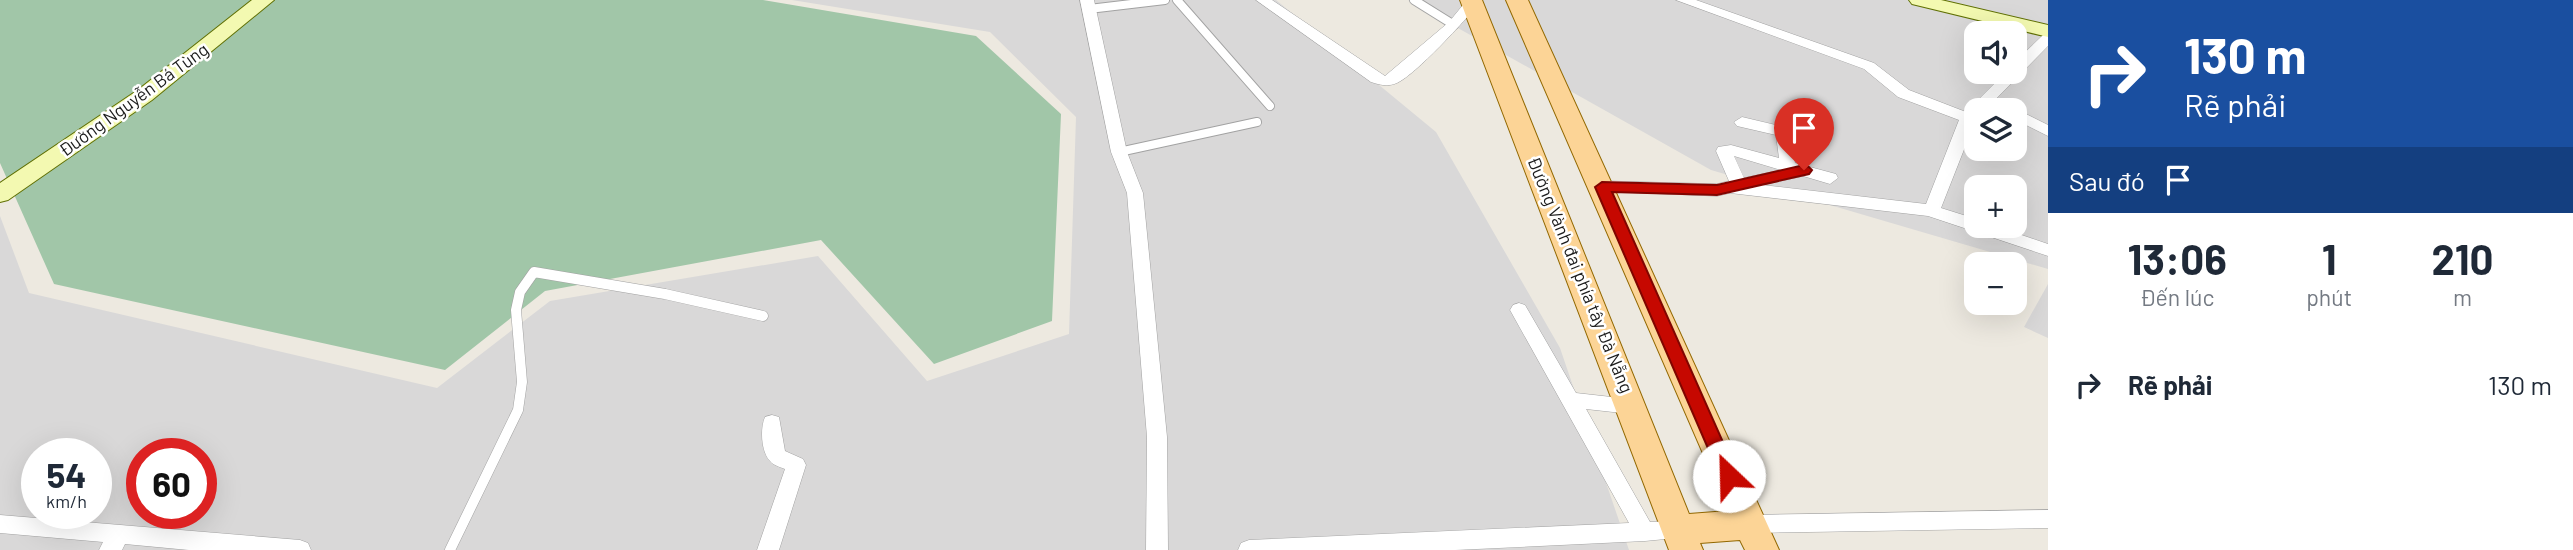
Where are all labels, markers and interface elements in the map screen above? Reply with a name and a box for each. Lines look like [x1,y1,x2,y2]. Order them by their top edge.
map controls [1964,21,2027,315]
button: sound [1964,21,2027,84]
text: 130 m [2184,25,2306,84]
icon: right [2069,28,2160,119]
street label: Đường Nguyễn Bá Tùng [54,38,212,161]
text: Rẽ phải [2184,85,2286,123]
pin [1774,98,1834,170]
button: layers [1964,98,2027,161]
icon: arrive [1785,109,1823,147]
street label: Đường Vành đai phía tây Đà Nẵng [1523,153,1638,396]
icon: arrive [2159,161,2197,199]
text: Sau đó [2069,165,2145,196]
button: + [1964,175,2027,238]
text: 13:06 [2127,233,2227,283]
text: 1 [2322,233,2337,283]
text: 210 [2431,233,2494,283]
button: − [1964,252,2027,315]
text: Đến lúc [2140,283,2214,311]
text: phút [2306,283,2352,311]
text: m [2453,283,2472,311]
icon: right [2069,366,2107,404]
text: Rẽ phải [2128,369,2212,400]
text: 130 m [2488,369,2552,400]
speed limit sign: 60 [126,438,217,529]
position arrow [1692,439,1766,513]
text: 54 [46,453,87,495]
text: km/h [46,490,87,512]

